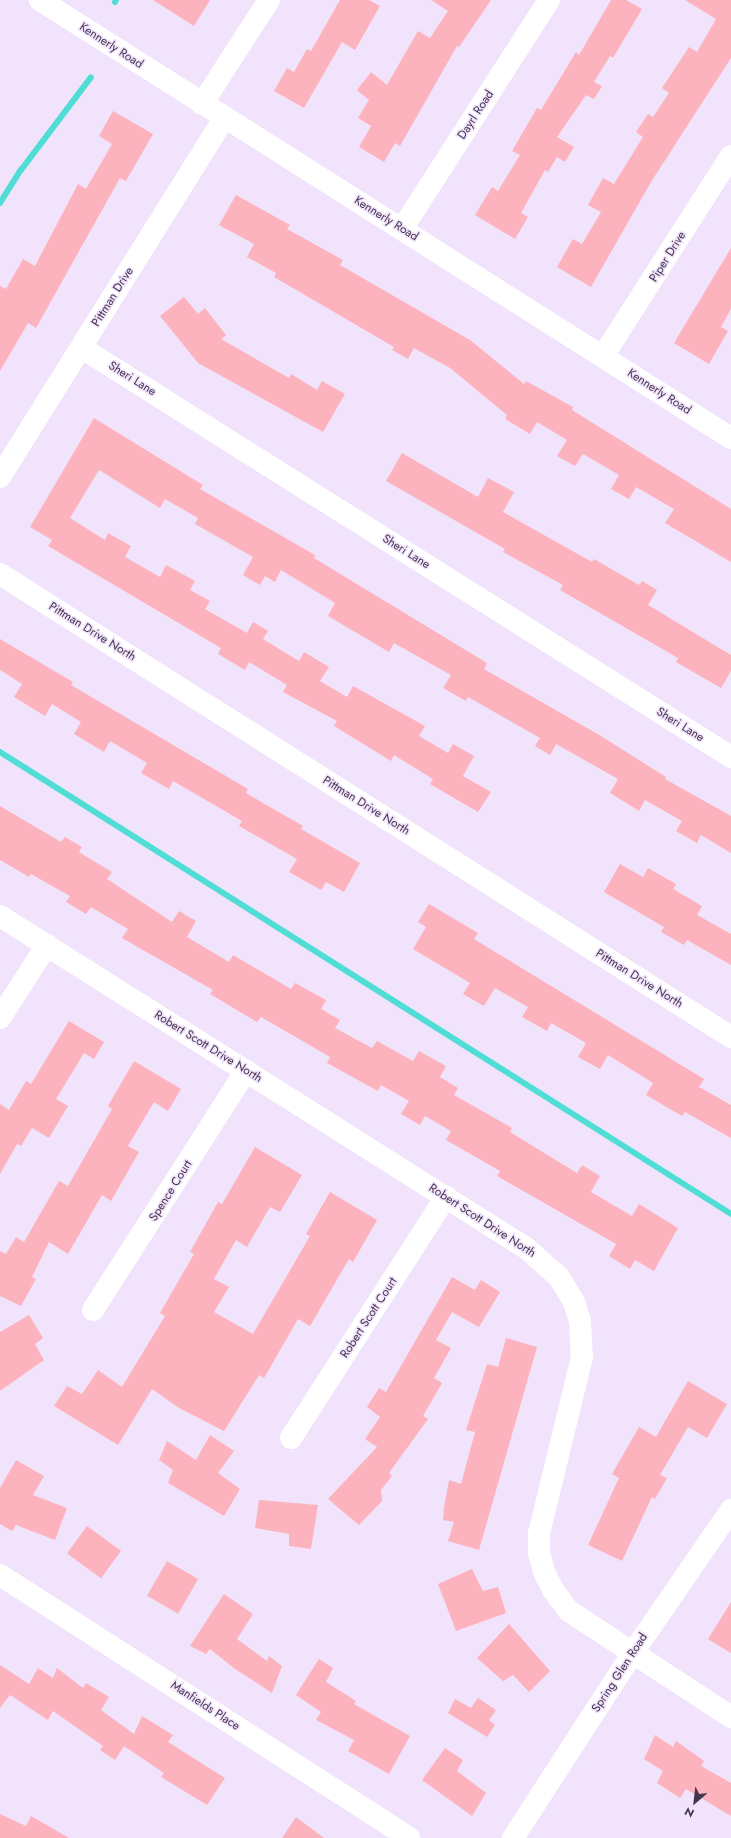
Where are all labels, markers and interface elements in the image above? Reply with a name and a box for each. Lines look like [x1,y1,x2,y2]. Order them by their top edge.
street label: Kennerly Road [76,20,146,72]
street label: Dayrl Road [455,88,497,142]
street label: Kennerly Road [351,194,421,244]
street label: Piper Drive [647,229,689,285]
street label: Pittman Drive [89,265,137,329]
street label: Sheri Lane [105,359,159,399]
street label: Kennerly Road [624,366,694,418]
street label: Sheri Lane [379,532,433,572]
street label: Pittman Drive North [46,599,138,665]
street label: Sheri Lane [653,705,707,745]
street label: Pittman Drive North [320,773,412,839]
street label: Pittman Drive North [593,946,685,1012]
street label: Robert Scott Drive North [151,1008,265,1086]
street label: Spence Court [146,1158,196,1224]
street label: Robert Scott Drive North [426,1181,538,1261]
street label: Robert Scott Court [338,1275,400,1361]
street label: Spring Glen Road [589,1631,651,1715]
street label: Manfields Place [168,1678,242,1734]
north arrow [675,1782,715,1822]
text: N [682,1803,697,1822]

